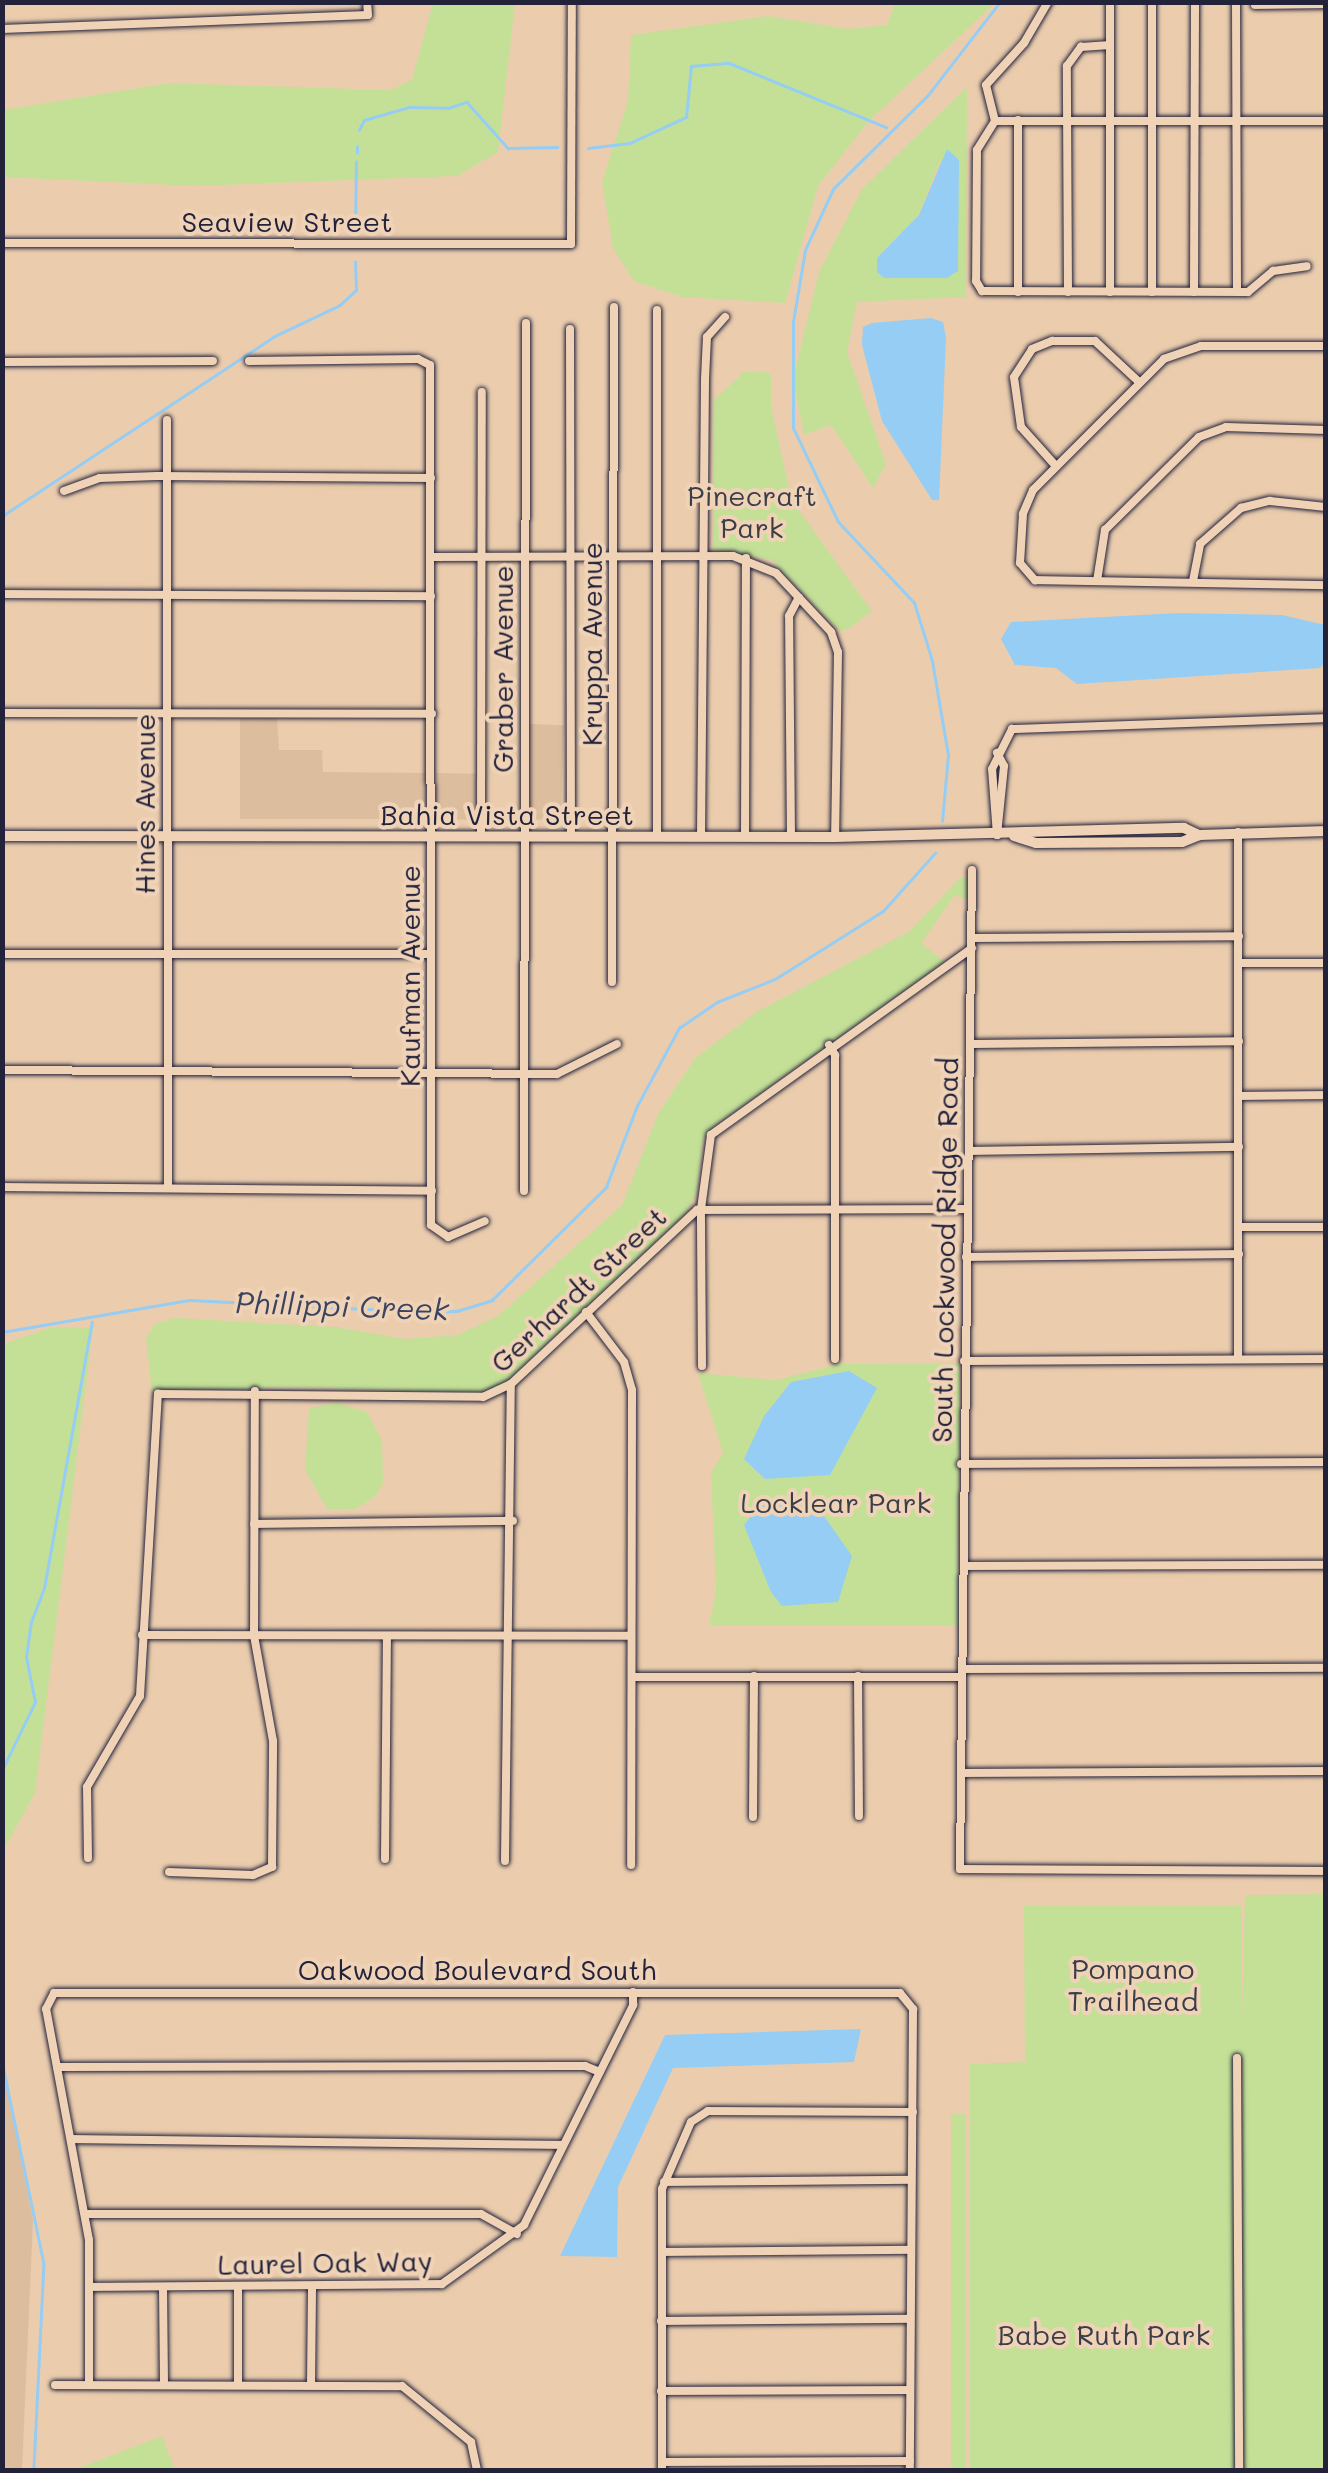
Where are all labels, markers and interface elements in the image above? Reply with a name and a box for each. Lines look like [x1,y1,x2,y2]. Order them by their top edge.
street label: Seaview Street [181,204,393,238]
park label: Pinecraft Park [687,478,817,544]
street label: Kruppa Avenue [574,542,608,746]
street label: Graber Avenue [485,565,519,773]
street label: Hines Avenue [127,714,161,894]
street label: Bahia Vista Street [380,797,634,831]
street label: Kaufman Avenue [392,865,426,1087]
street label: South Lockwood Ridge Road [924,1057,964,1443]
street label: Gerhardt Street [483,1199,673,1379]
water label: Phillippi Creek [234,1283,450,1327]
park label: Locklear Park [741,1485,931,1519]
park label: Pompano Trailhead [1067,1951,1199,2017]
street label: Oakwood Boulevard South [298,1952,656,1986]
street label: Laurel Oak Way [217,2243,433,2281]
park label: Babe Ruth Park [998,2317,1210,2351]

